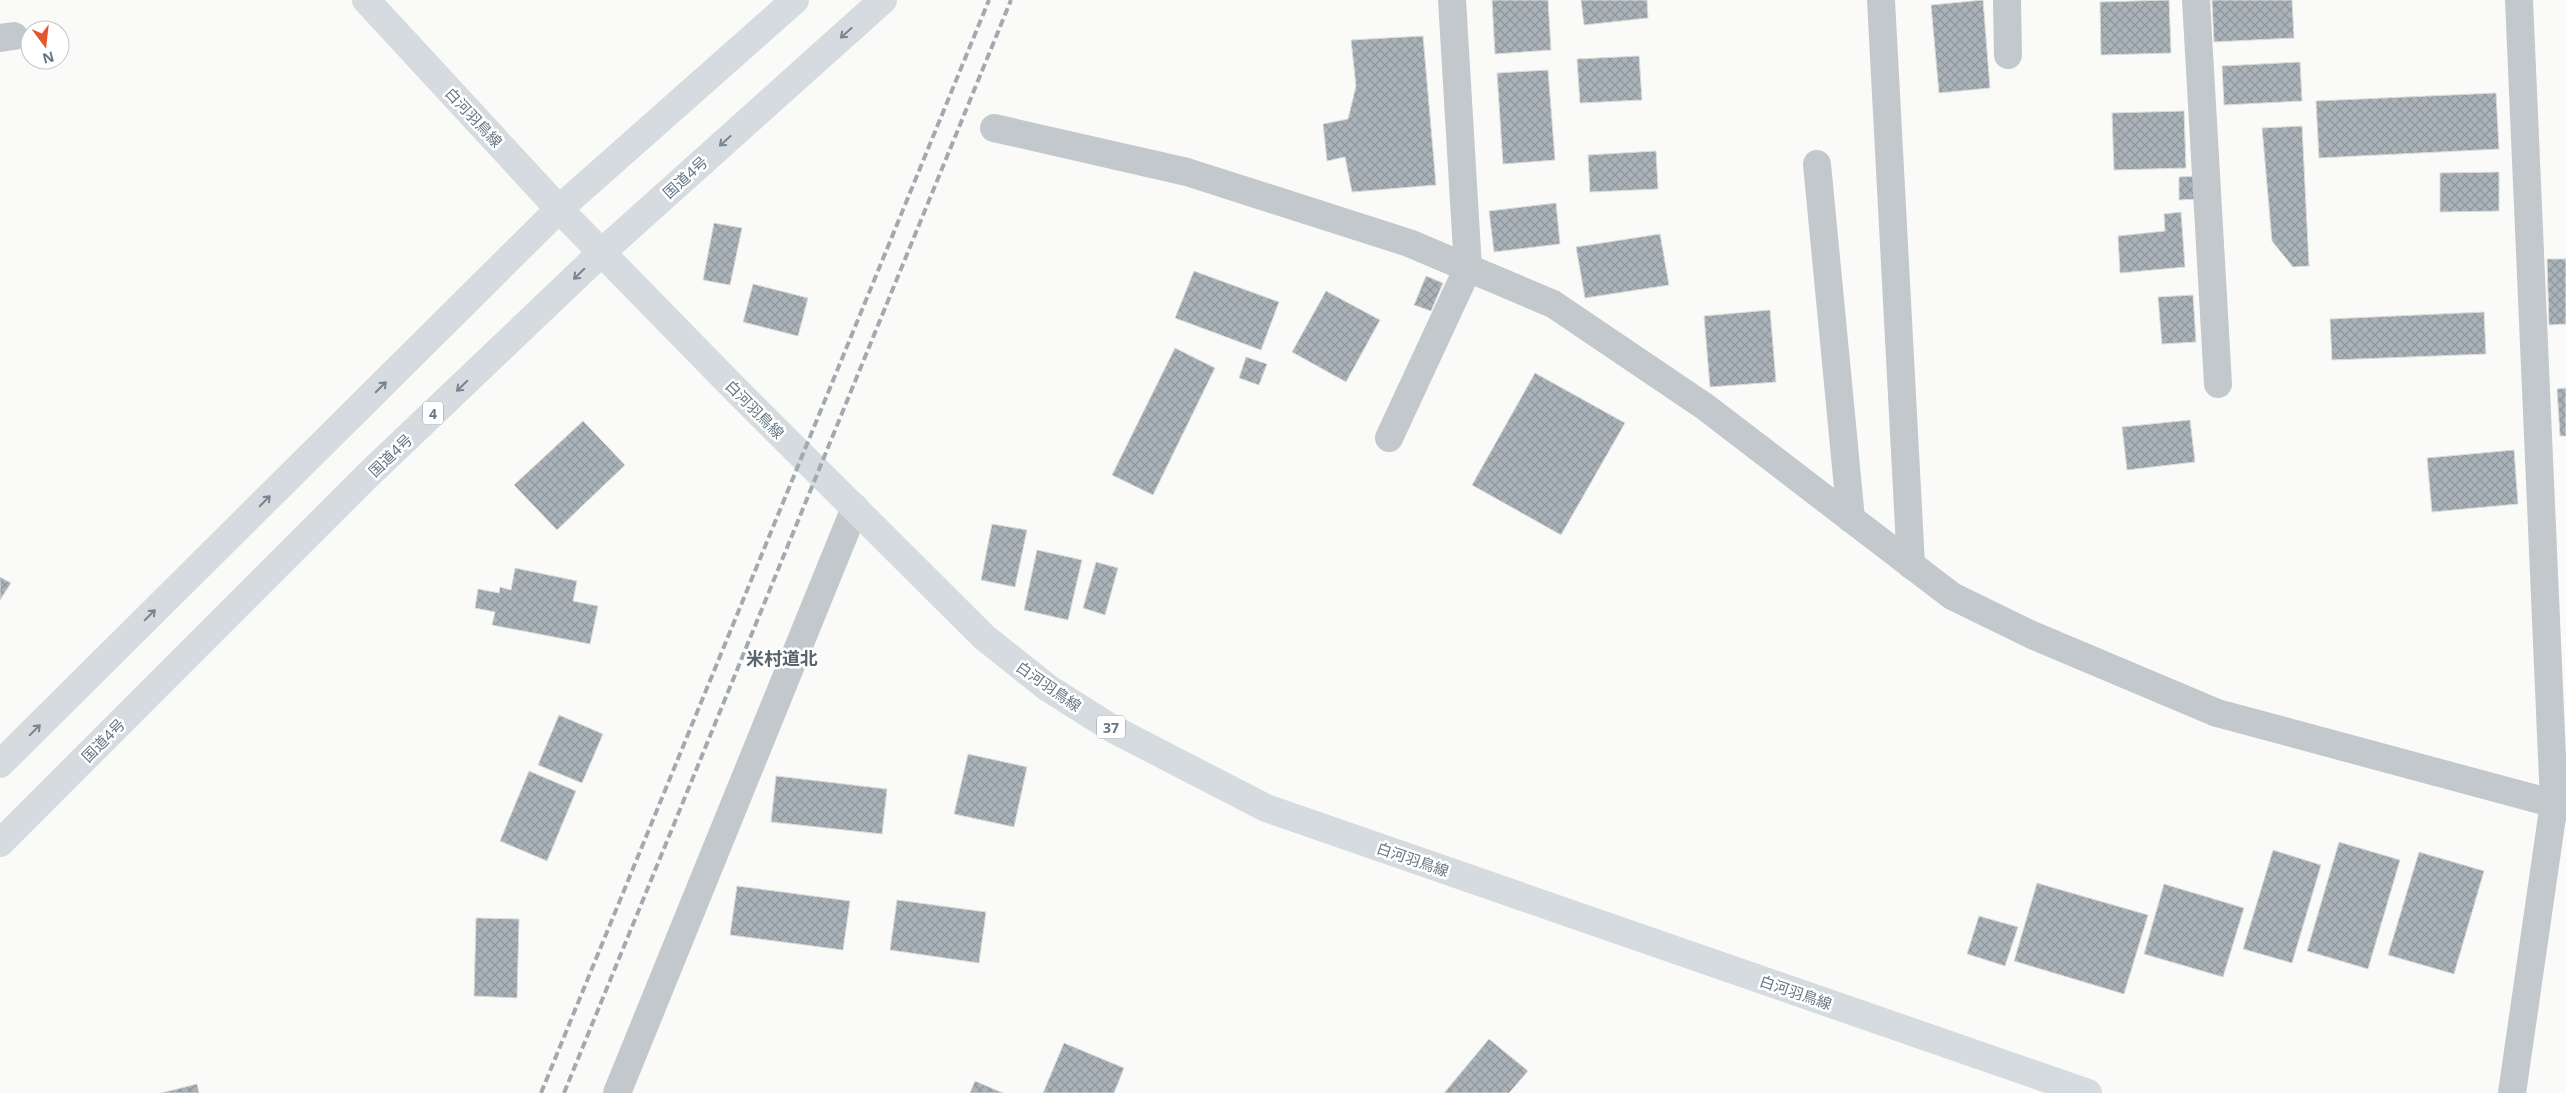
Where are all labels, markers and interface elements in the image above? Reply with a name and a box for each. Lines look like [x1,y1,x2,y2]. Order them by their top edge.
north arrow [20,20,70,70]
one-way arrow [840,27,853,38]
text: N [41,47,56,69]
street label: 白河羽鳥線 [441,83,507,151]
one-way arrow [719,135,732,147]
street label: 国道4号 [658,152,712,202]
one-way arrow [573,268,585,280]
street label: 白河羽鳥線 [721,375,789,443]
one-way arrow [455,380,468,392]
one-way arrow [374,381,386,393]
road number: 4 [423,402,443,424]
street label: 国道4号 [364,429,416,481]
one-way arrow [259,495,271,507]
one-way arrow [144,609,156,622]
district label: 米村道北 [746,646,818,670]
street label: 白河羽鳥線 [1013,656,1085,716]
street label: 国道4号 [77,714,129,766]
road number: 37 [1097,716,1125,739]
one-way arrow [28,724,41,736]
street label: 白河羽鳥線 [1374,837,1452,881]
street label: 白河羽鳥線 [1757,970,1835,1014]

